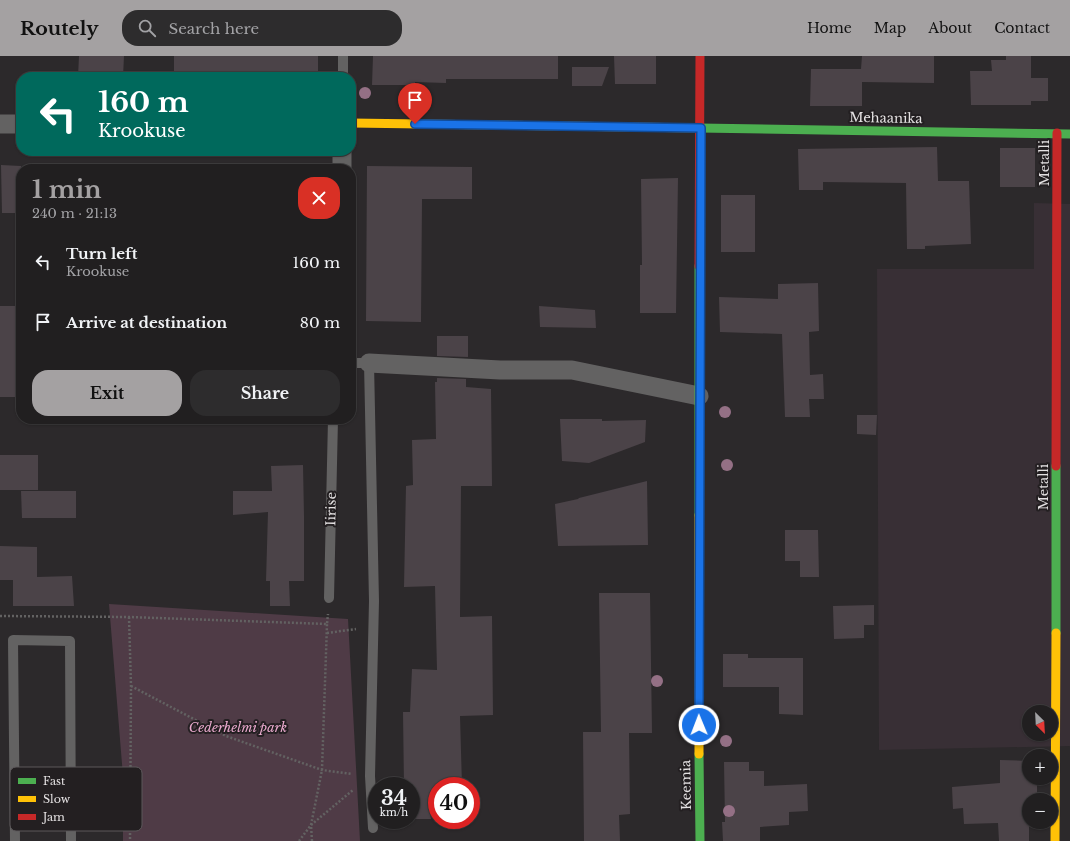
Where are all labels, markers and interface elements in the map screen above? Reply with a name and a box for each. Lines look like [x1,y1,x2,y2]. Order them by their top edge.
search box [122,10,402,46]
text: Routely [20,17,98,40]
icon: search [136,17,158,39]
text: Search here [168,19,259,38]
text: Home [807,19,852,37]
text: Map [874,19,906,37]
text: About [928,19,972,37]
text: Contact [994,19,1050,37]
pin [398,83,432,124]
text: 160 m [98,85,189,120]
icon: left [32,88,84,140]
icon: arrive [404,89,426,111]
street label: Mehaanika [849,109,924,127]
text: Krookuse [98,120,186,142]
street label: Metalli [1036,139,1053,186]
text: 1 min [32,175,102,204]
button: close [298,177,340,219]
text: 240 m · 21:13 [32,205,117,222]
text: Turn left [66,244,137,263]
icon: left [32,251,54,273]
text: 160 m [293,253,340,272]
text: Krookuse [66,263,129,280]
icon: arrive [32,311,54,333]
text: Arrive at destination [66,313,227,332]
text: 80 m [300,313,340,332]
button: Exit [32,370,182,416]
button: Share [190,370,340,416]
street label: Metalli [1035,463,1052,510]
street label: Iirise [322,492,340,526]
position arrow [678,704,720,746]
north arrow [1022,705,1058,741]
map controls [1022,705,1058,829]
park label: Cederhelmi park [189,719,288,736]
button: + [1022,749,1058,785]
street label: Keemia [677,759,695,810]
legend [10,767,142,831]
text: Fast [43,774,66,788]
speed limit sign: 40 [428,777,480,829]
text: 34 [381,786,407,810]
text: Slow [43,792,71,806]
button: − [1022,793,1058,829]
text: km/h [380,806,408,819]
text: Jam [41,810,65,824]

